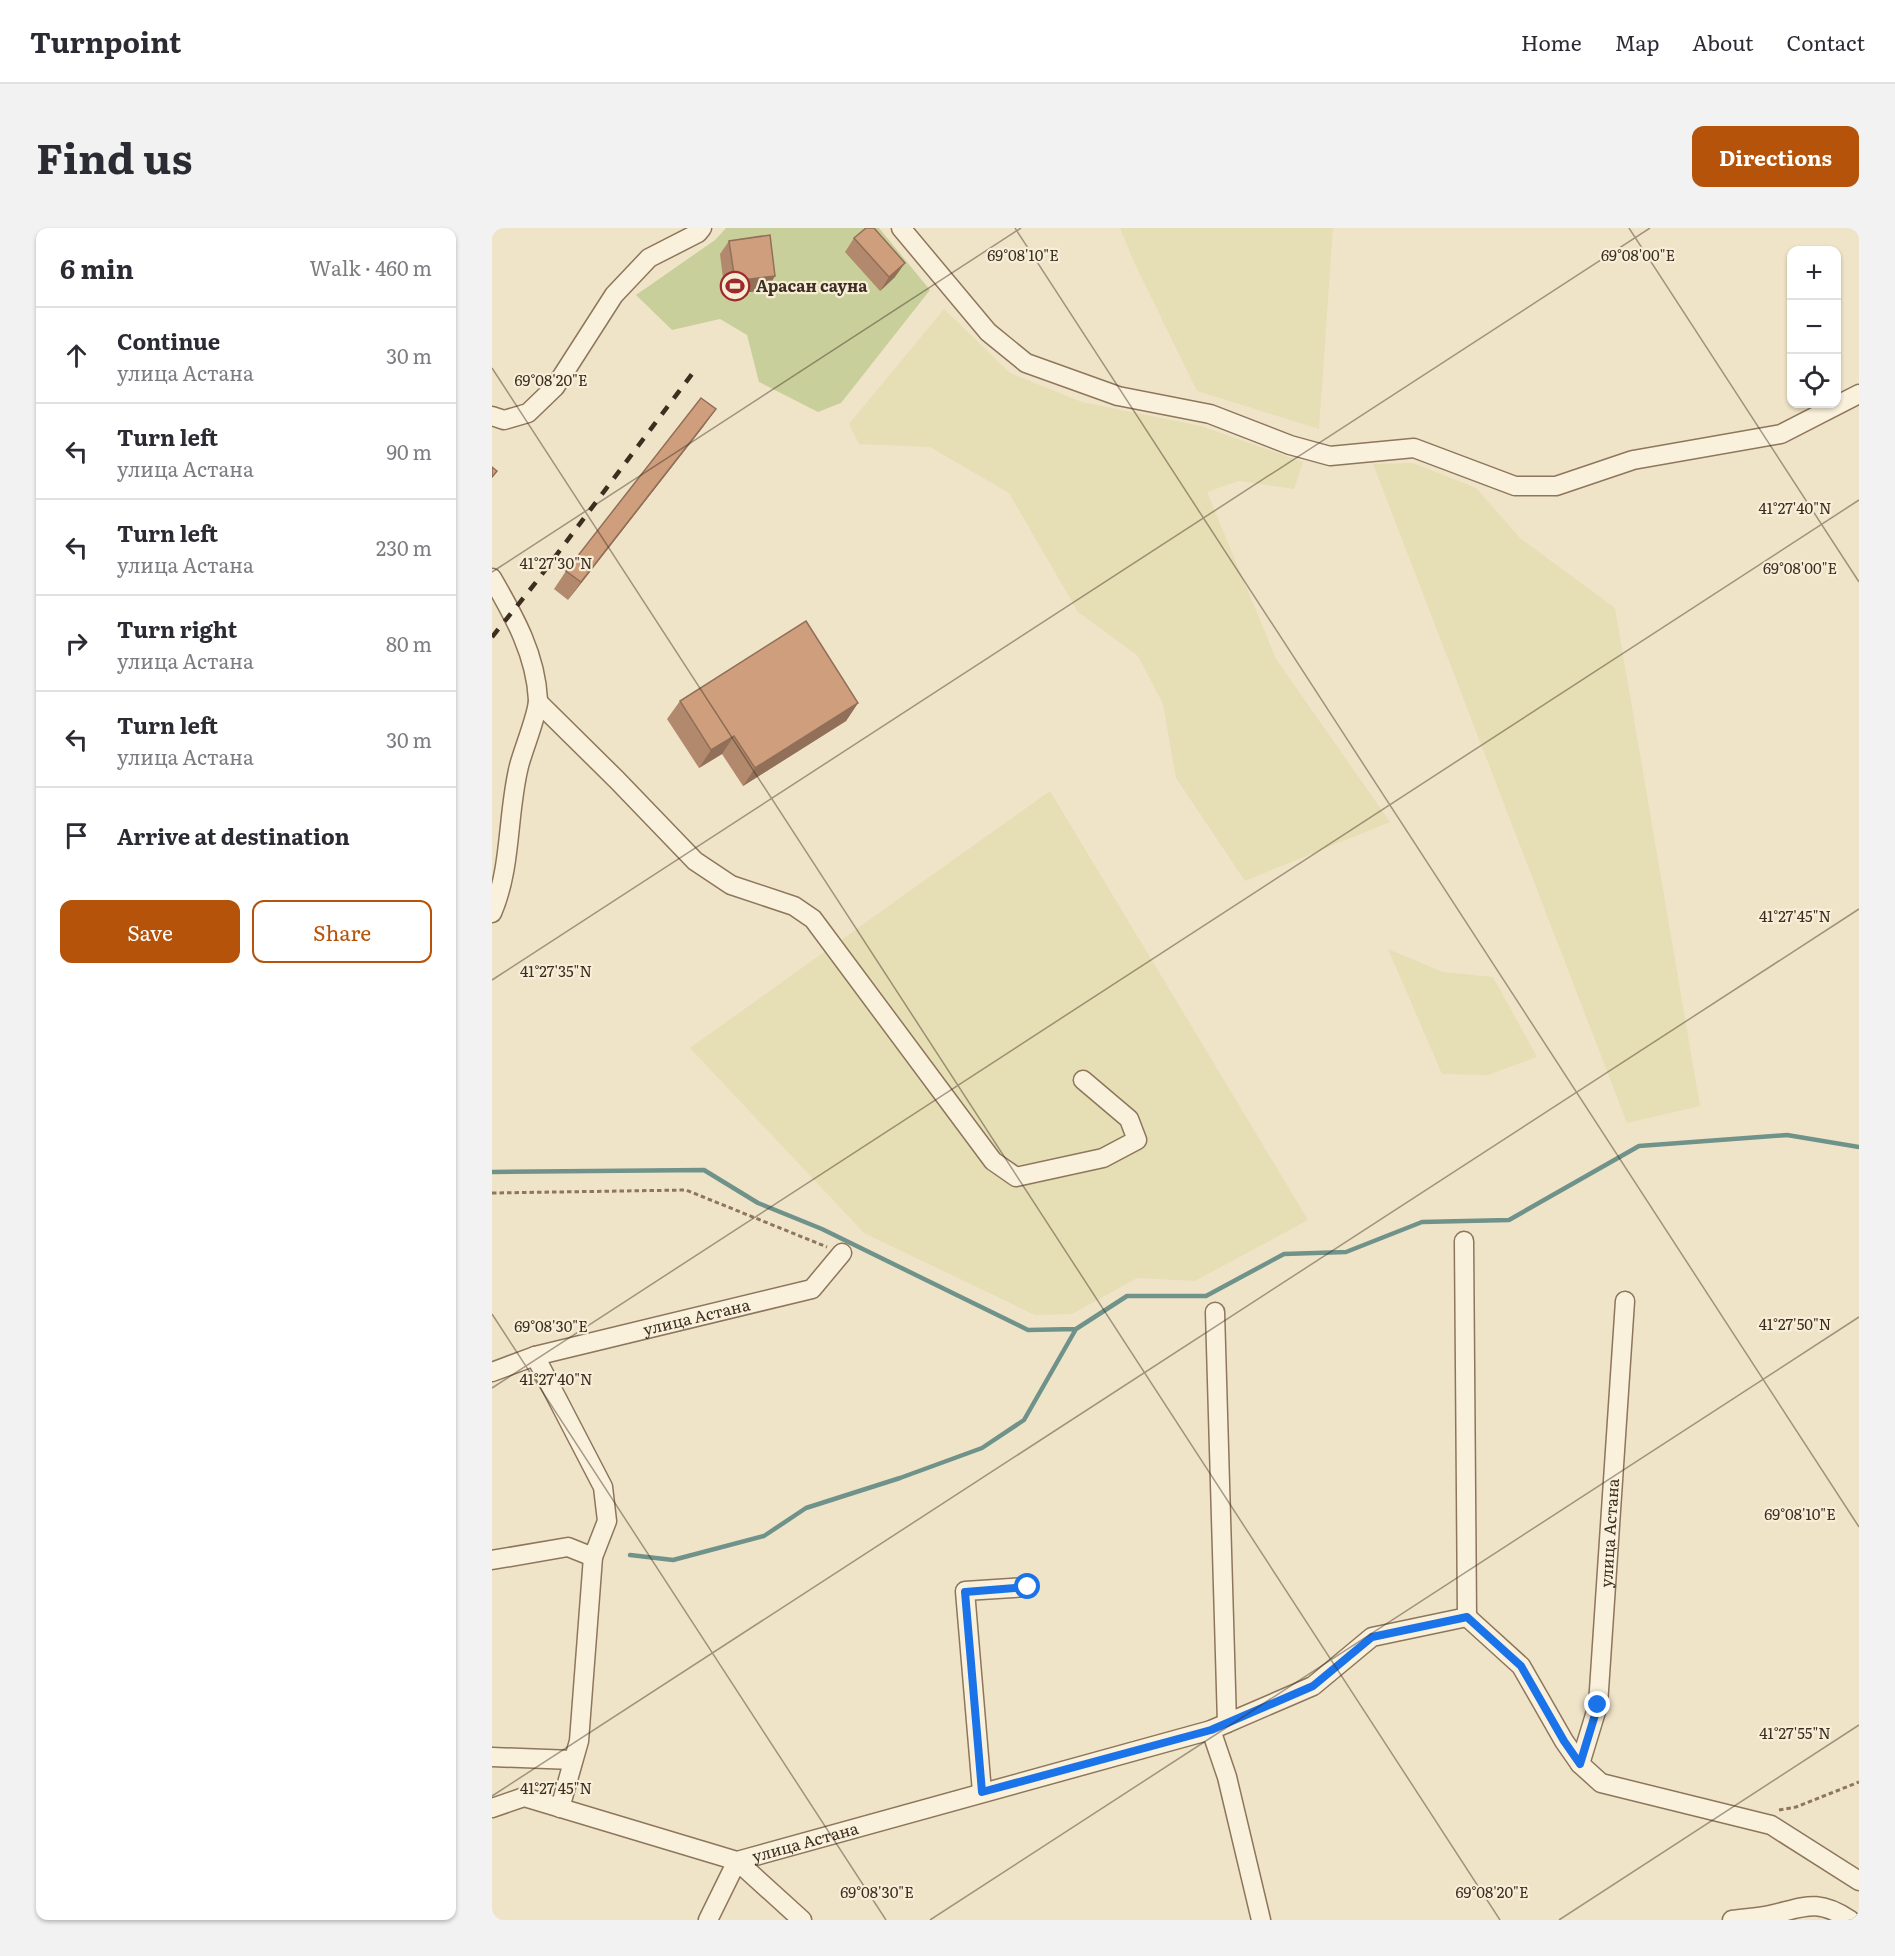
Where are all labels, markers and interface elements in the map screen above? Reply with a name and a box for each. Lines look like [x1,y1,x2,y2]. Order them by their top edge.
text: Turnpoint [30,20,181,62]
text: Home [1521,26,1582,57]
text: Map [1615,26,1659,57]
text: About [1692,26,1754,57]
text: Contact [1787,26,1865,57]
text: Find us [36,125,193,187]
button: Directions [1692,126,1859,187]
text: 69°08'10"E [987,243,1059,266]
text: 69°08'00"E [1601,243,1675,266]
map controls [1787,246,1841,408]
button: + [1787,246,1841,300]
text: 6 min [60,248,134,287]
text: Walk · 460 m [309,252,432,282]
sports icon: Арасан сауна [719,270,751,302]
place label: Арасан сауна [756,273,868,297]
button: − [1787,300,1841,354]
text: Continue [117,324,220,357]
icon: ahead [60,339,93,372]
text: 30 m [386,340,432,370]
button: locate [1787,354,1841,408]
text: улица Астана [117,357,254,387]
text: 69°08'20"E [515,368,587,391]
text: Turn left [117,420,218,453]
icon: left [60,435,93,468]
text: 90 m [387,436,432,466]
text: улица Астана [117,453,254,483]
text: 41°27'40"N [1758,496,1832,519]
text: Turn left [117,516,218,549]
icon: left [60,531,93,564]
text: 230 m [376,532,432,562]
text: улица Астана [117,549,254,579]
text: 41°27'30"N [519,551,593,574]
text: 69°08'00"E [1763,556,1837,579]
text: Turn right [117,612,237,645]
icon: right [60,627,93,660]
text: 80 m [386,628,432,658]
text: улица Астана [117,645,254,675]
text: Turn left [117,708,218,741]
icon: left [60,723,93,756]
text: 30 m [386,724,432,754]
text: улица Астана [117,741,254,771]
icon: arrive [60,819,93,852]
text: Arrive at destination [117,819,350,852]
button: Save [60,900,240,963]
button: Share [252,900,432,963]
text: 41°27'45"N [1759,904,1831,927]
text: 41°27'35"N [520,959,592,982]
street label: улица Астана [640,1291,753,1341]
text: 41°27'50"N [1759,1312,1831,1335]
text: 69°08'30"E [514,1314,588,1337]
text: 41°27'40"N [519,1367,593,1390]
street label: улица Астана [1593,1477,1624,1588]
text: 69°08'10"E [1764,1502,1836,1525]
route start [1014,1573,1040,1599]
route end [1584,1691,1610,1717]
text: 41°27'55"N [1759,1721,1831,1744]
text: 41°27'45"N [520,1776,592,1799]
street label: улица Астана [749,1815,861,1867]
text: 69°08'30"E [840,1880,914,1903]
text: 69°08'20"E [1456,1880,1528,1903]

